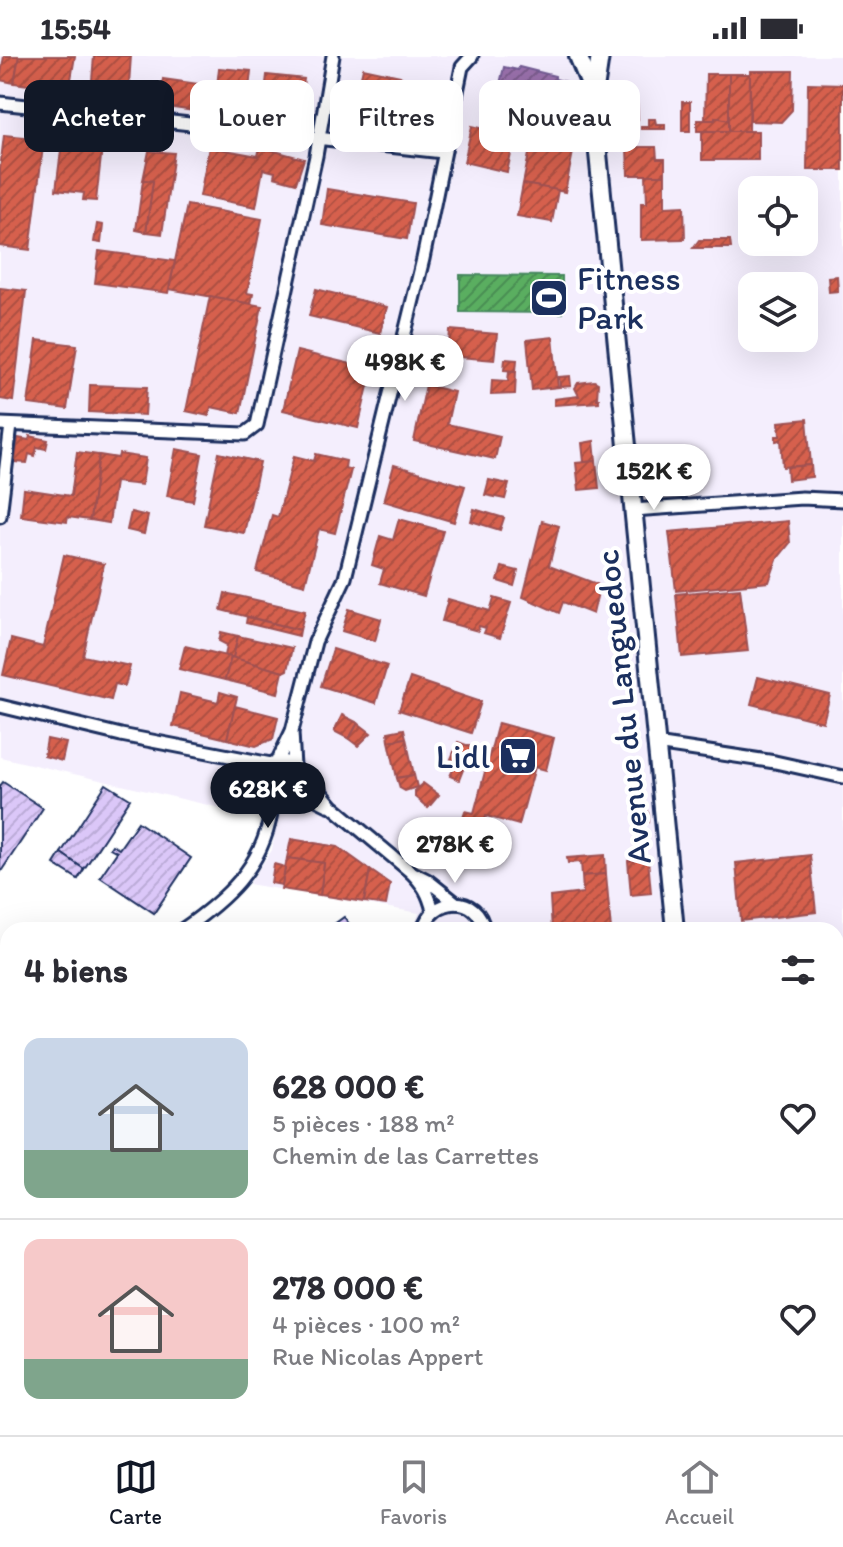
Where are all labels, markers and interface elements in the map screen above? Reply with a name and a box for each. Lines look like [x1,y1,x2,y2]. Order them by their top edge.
text: 15:54 [40,10,111,47]
chip: Acheter [24,80,174,152]
chip: Louer [190,80,314,152]
chip: Filtres [330,80,463,152]
chip: Nouveau [479,80,640,152]
map controls [738,176,818,352]
button: locate [738,176,818,256]
place label: Fitness Park [577,258,681,338]
button: layers [738,272,818,352]
sports icon: Fitness Park [528,277,570,319]
pin: 498K € [340,335,470,403]
text: 498K € [365,345,445,377]
pin: 152K € [589,444,719,512]
text: 152K € [616,454,692,486]
street label: Avenue du Languedoc [586,548,660,866]
supermarket icon: Lidl [497,735,539,777]
place label: Lidl [436,736,490,777]
pin: 628K € [203,762,333,830]
text: 628K € [229,772,308,804]
pin: 278K € [390,817,520,885]
text: 278K € [416,827,494,859]
icon: filters [776,948,820,992]
text: 4 biens [24,950,128,991]
text: 628 000 € [272,1066,424,1107]
icon: home [88,1070,184,1166]
icon: heart [776,1096,820,1140]
text: 5 pièces · 188 m² [272,1107,455,1139]
text: Chemin de las Carrettes [272,1139,539,1171]
text: 278 000 € [272,1267,423,1308]
icon: home [88,1271,184,1367]
icon: heart [776,1297,820,1341]
text: 4 pièces · 100 m² [272,1308,460,1340]
text: Rue Nicolas Appert [272,1340,483,1372]
tab: Carte [109,1455,162,1530]
tab: Favoris [380,1455,447,1530]
tab: Accueil [665,1455,734,1530]

